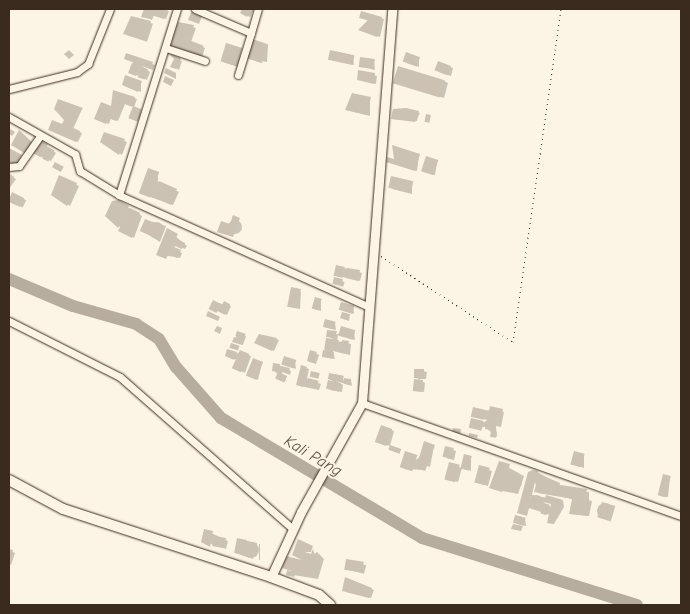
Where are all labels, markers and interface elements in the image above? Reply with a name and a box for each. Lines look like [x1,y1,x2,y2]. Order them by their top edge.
water label: Kali Pang [281,431,345,481]

